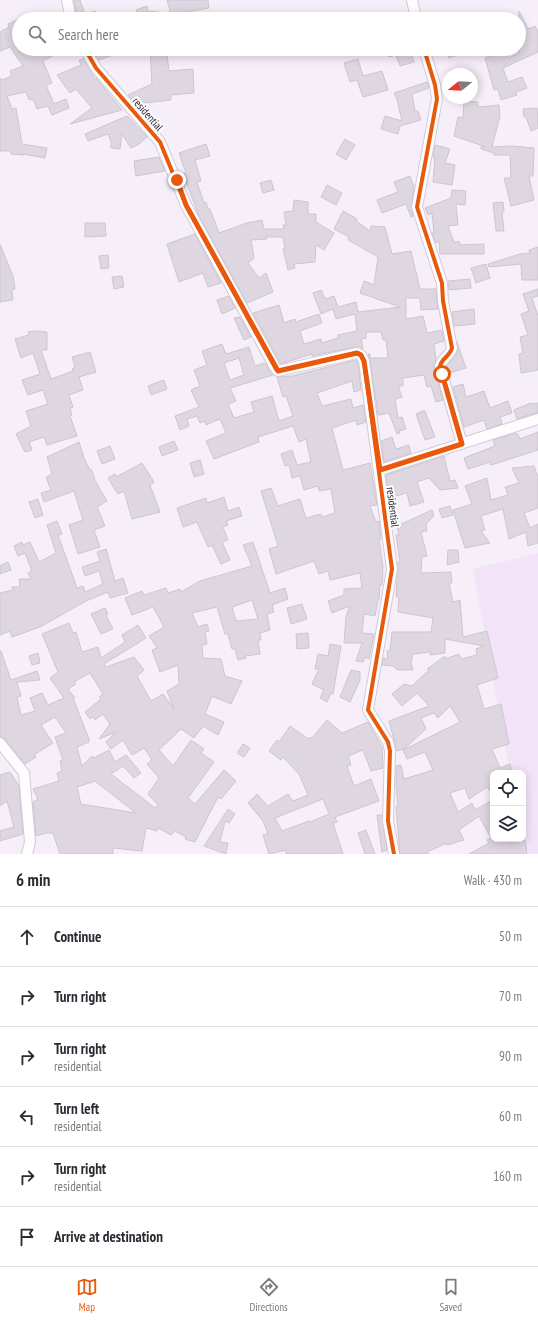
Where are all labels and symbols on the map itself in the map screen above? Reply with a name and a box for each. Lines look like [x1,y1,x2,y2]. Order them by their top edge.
north arrow [442,68,478,104]
street label: residential [130,94,167,134]
route end [168,171,186,189]
route start [433,365,451,383]
street label: residential [384,486,402,528]

